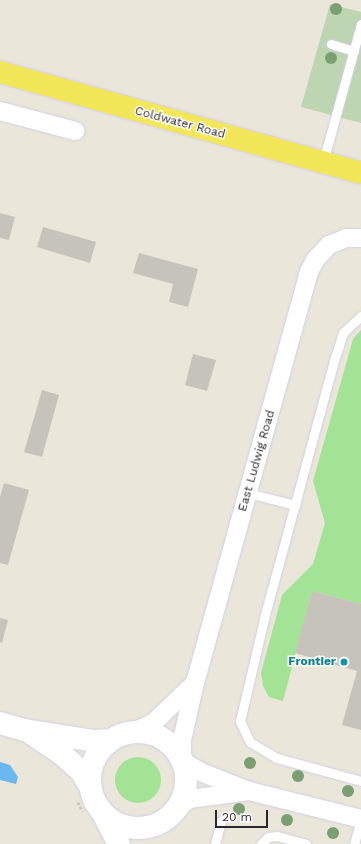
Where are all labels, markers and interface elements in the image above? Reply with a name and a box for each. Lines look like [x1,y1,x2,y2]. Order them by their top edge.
street label: Coldwater Road [133,104,227,142]
street label: East Ludwig Road [236,409,278,513]
place label: Frontier [288,655,336,669]
marker: Frontier [339,657,349,667]
scale bar [217,802,270,828]
text: 20 m [222,810,252,824]

